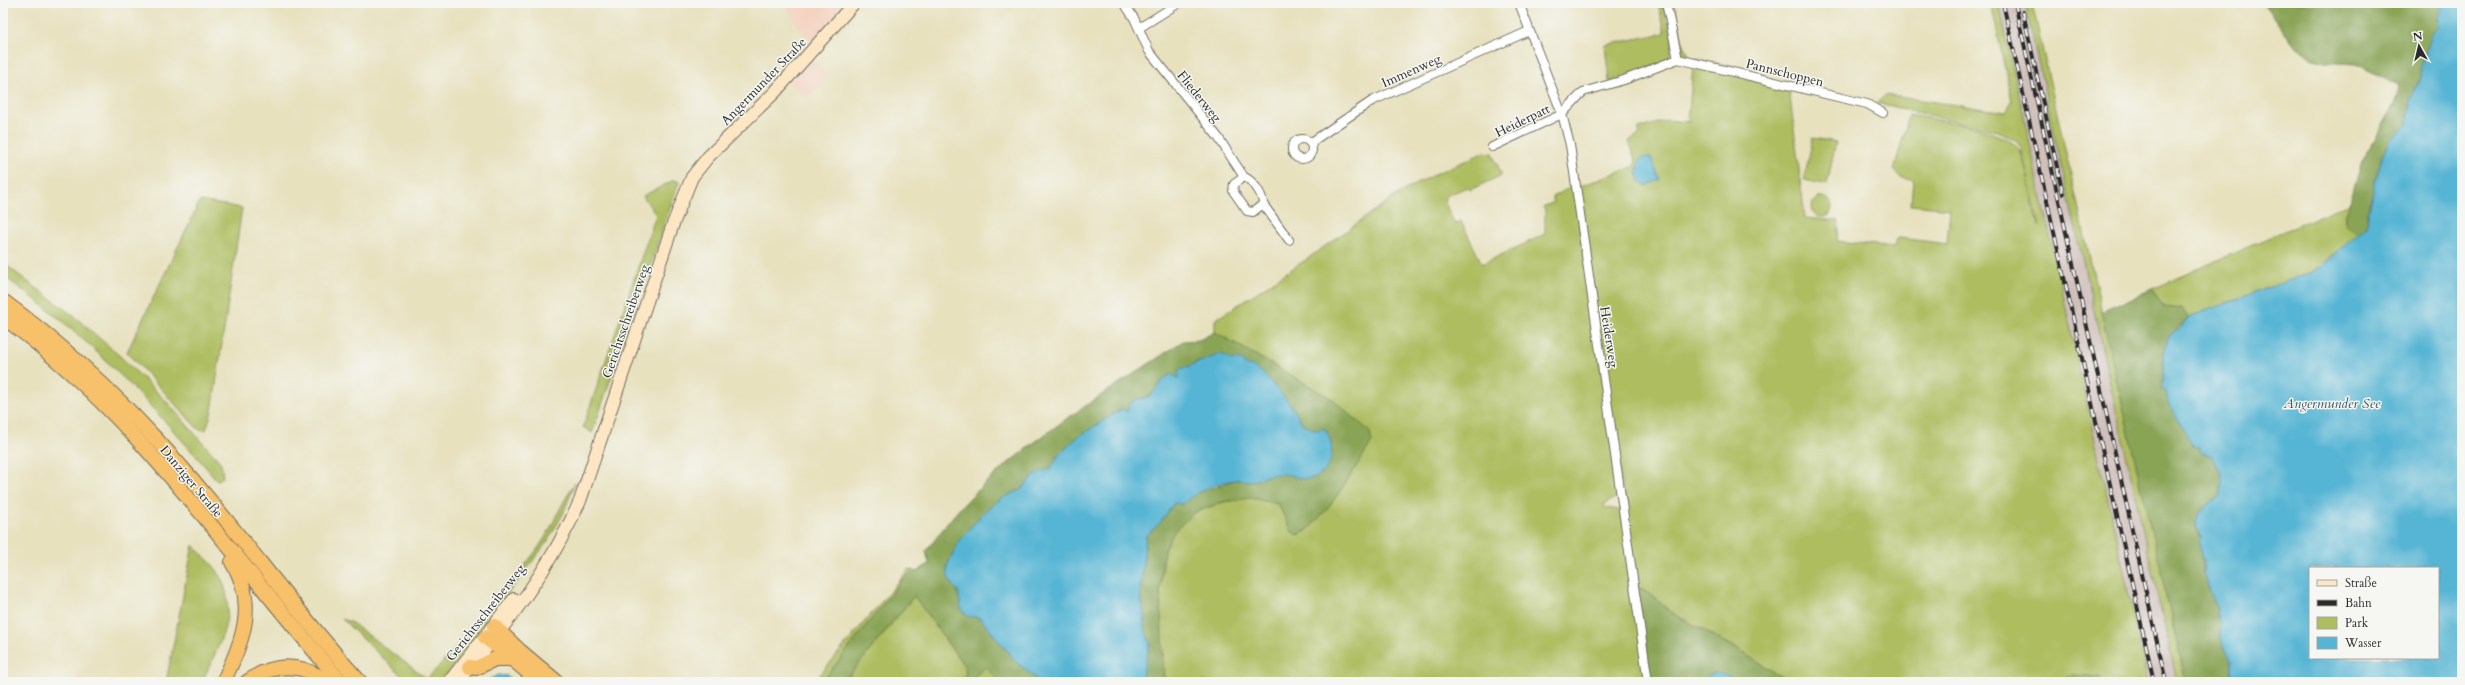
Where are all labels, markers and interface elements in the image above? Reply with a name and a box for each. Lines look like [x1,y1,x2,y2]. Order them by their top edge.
north arrow [2399,26,2439,66]
text: N [2412,28,2424,45]
street label: Angermunder Straße [717,34,810,130]
street label: Immenweg [1379,50,1445,92]
street label: Pannschoppen [1744,55,1826,91]
street label: Fliederweg [1173,67,1226,127]
street label: Heiderpatt [1492,100,1553,142]
street label: Gerichtsschreiberweg [598,261,654,381]
street label: Heiderweg [1595,305,1623,370]
water label: Angermunder See [2283,394,2381,413]
street label: Danziger Straße [156,442,227,522]
street label: Gerichtsschreiberweg [442,560,530,665]
legend [2309,567,2439,659]
text: Straße [2345,575,2377,591]
text: Bahn [2345,595,2372,611]
text: Park [2345,615,2369,631]
text: Wasser [2344,635,2382,651]

